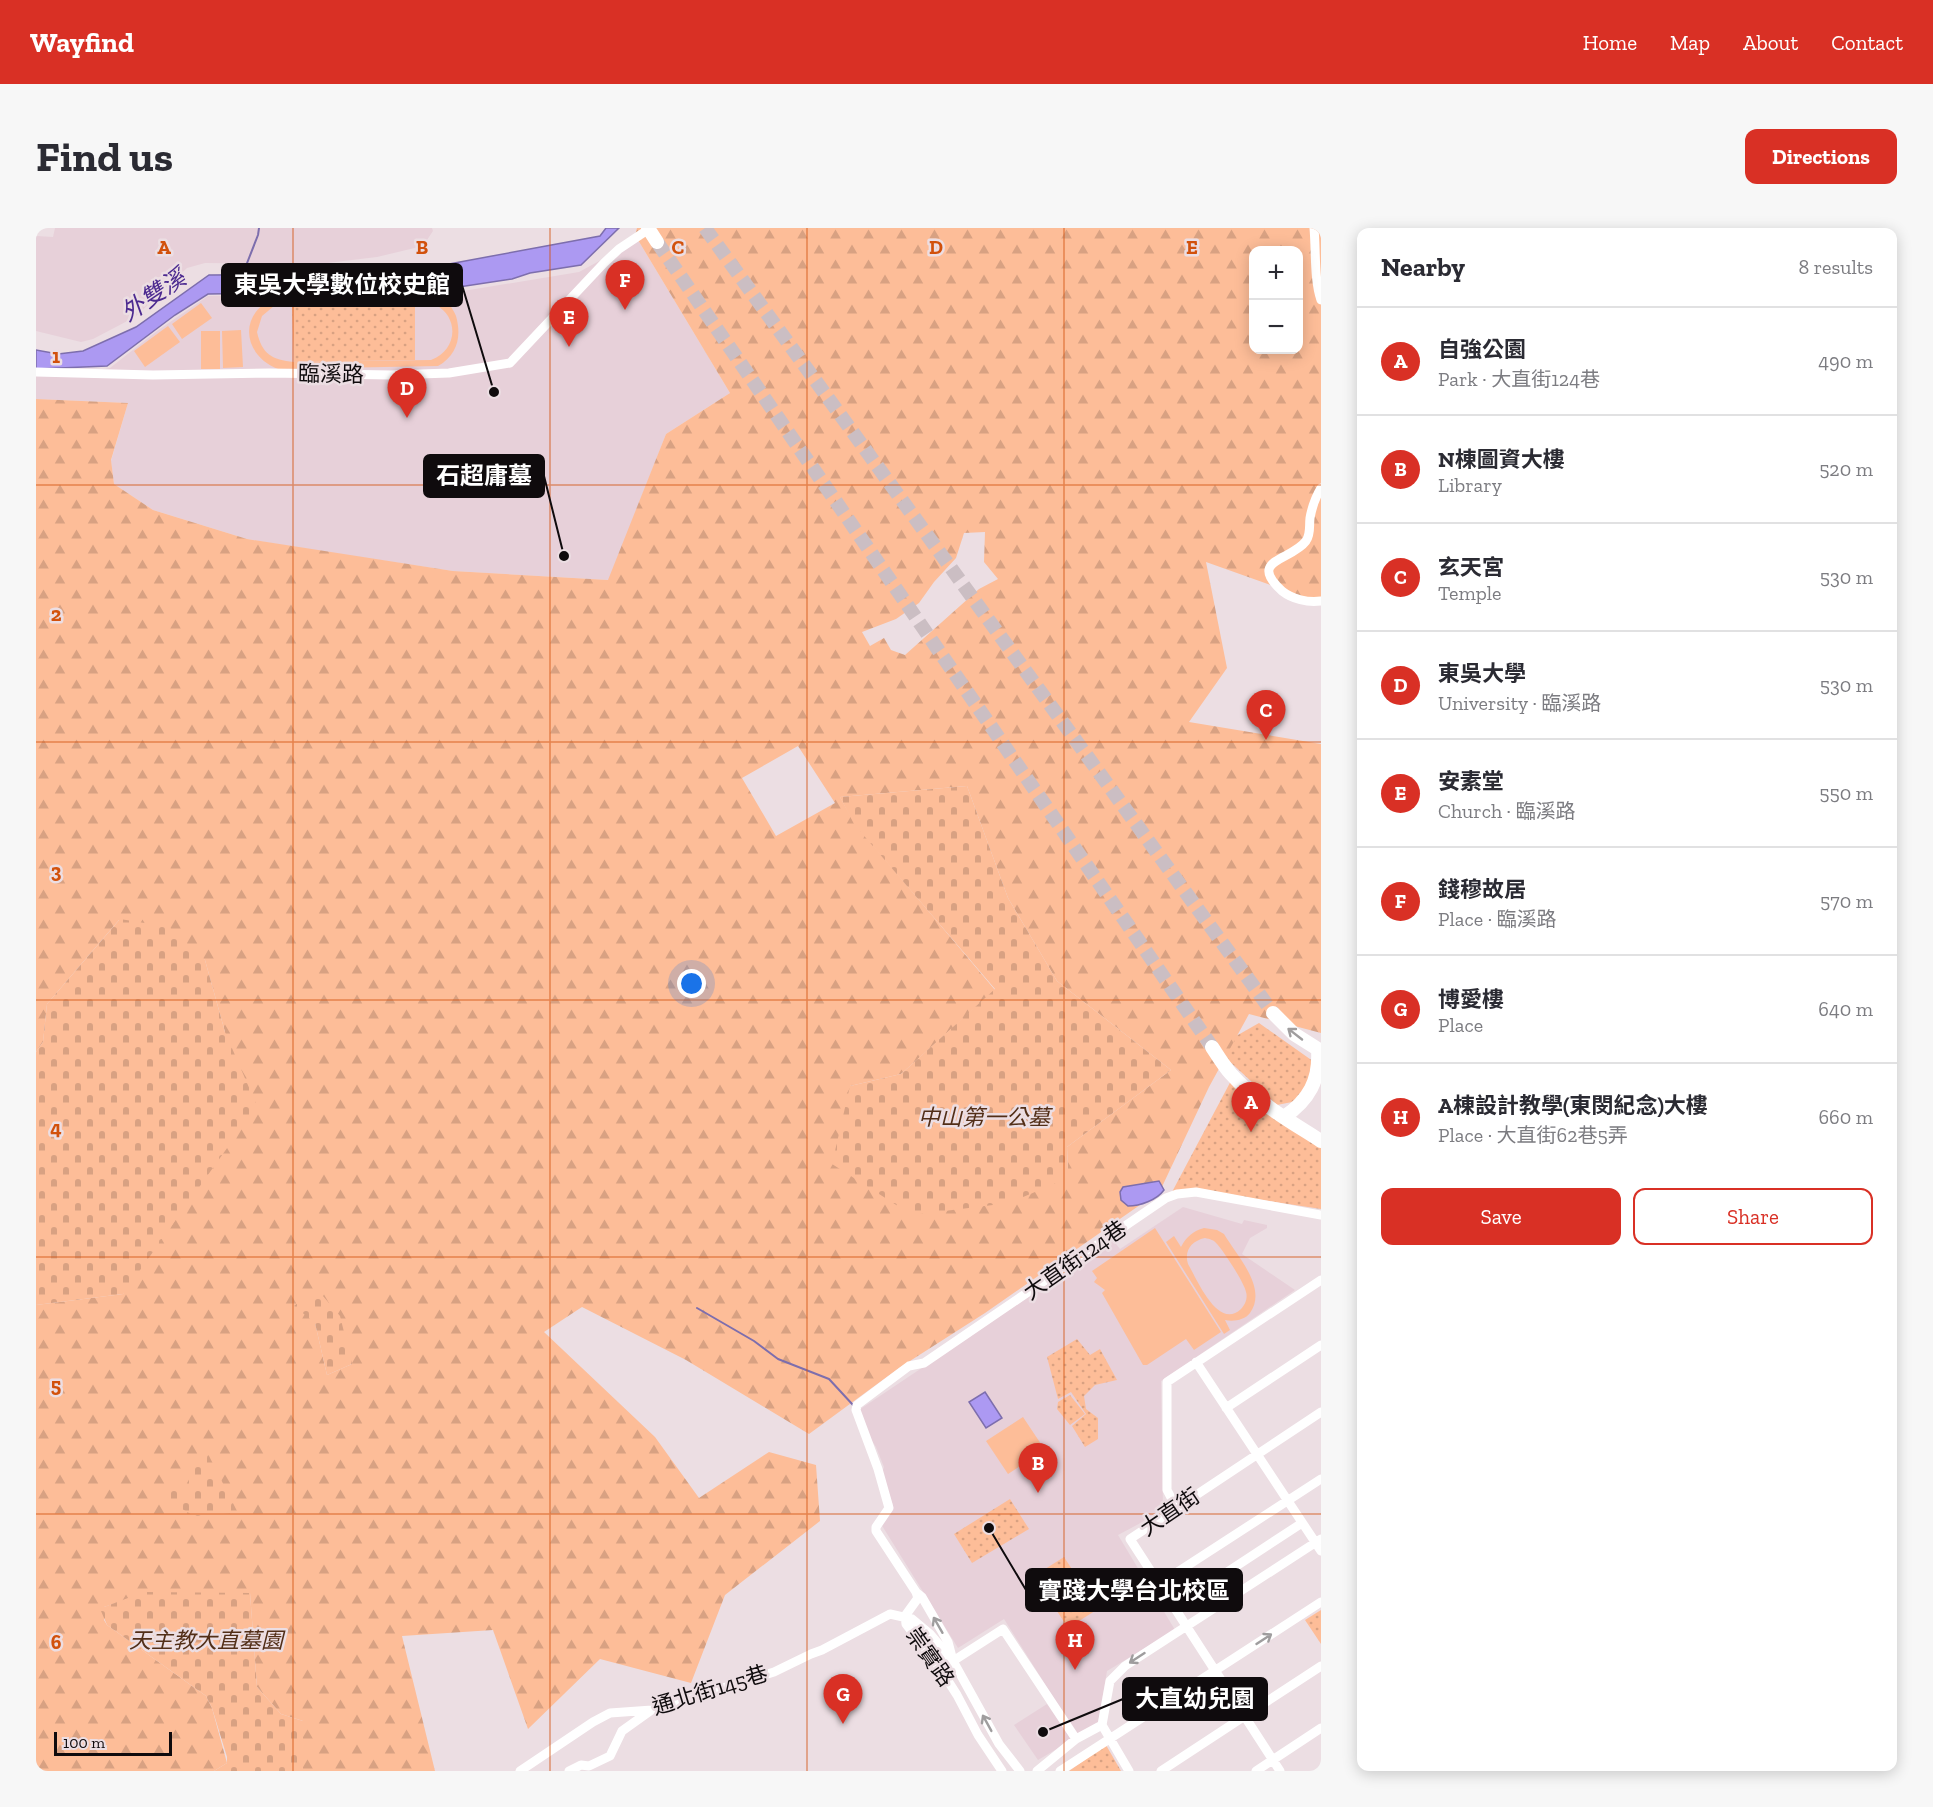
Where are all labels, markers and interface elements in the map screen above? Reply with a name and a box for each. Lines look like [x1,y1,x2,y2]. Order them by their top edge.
text: Wayfind [30,26,134,59]
text: Home [1583,30,1637,55]
text: Map [1670,30,1710,55]
text: About [1743,30,1798,55]
text: Contact [1831,30,1903,55]
button: Directions [1745,129,1897,184]
text: Find us [36,131,173,182]
text: A [157,235,171,259]
text: B [416,235,428,259]
text: C [672,235,685,259]
text: D [929,235,943,259]
text: E [1186,235,1198,259]
map controls [1249,246,1303,354]
button: + [1249,246,1303,300]
text: Nearby [1381,251,1465,283]
text: 8 results [1798,255,1873,279]
pin: F [606,260,644,310]
water label: 外雙溪 [115,261,193,327]
callout: 東吳大學數位校史館 [222,264,462,306]
text: 東吳大學數位校史館 [234,270,450,299]
pin: E [550,298,588,347]
button: − [1249,300,1303,354]
text: 自強公園 [1438,336,1526,363]
text: 1 [52,344,60,368]
text: A [1394,349,1407,373]
text: 490 m [1818,349,1873,373]
street label: 臨溪路 [298,360,364,388]
text: Park · 大直街124巷 [1438,367,1600,391]
pin: D [388,368,427,418]
text: N棟圖資大樓 [1438,446,1565,473]
callout: 石超庸墓 [424,455,544,497]
text: B [1394,457,1407,481]
text: 520 m [1819,457,1873,481]
text: 石超庸墓 [436,461,532,490]
text: Library [1438,473,1502,497]
text: 玄天宮 [1438,554,1504,581]
text: C [1394,565,1407,589]
text: 530 m [1820,565,1873,589]
text: Temple [1438,581,1502,605]
text: 2 [51,602,62,626]
text: 東吳大學 [1438,660,1526,687]
text: D [1394,673,1407,697]
text: 530 m [1820,673,1873,697]
pin: C [1246,690,1286,740]
text: University · 臨溪路 [1438,691,1601,715]
text: 安素堂 [1438,768,1504,795]
text: E [1395,781,1406,805]
text: 550 m [1819,781,1873,805]
text: Church · 臨溪路 [1438,799,1575,823]
text: 3 [51,859,62,883]
text: 錢穆故居 [1438,876,1526,903]
text: F [1395,889,1406,913]
text: 570 m [1820,889,1873,913]
text: Place · 臨溪路 [1438,907,1557,931]
your location [677,969,706,998]
text: 博愛樓 [1438,986,1504,1013]
text: G [1394,997,1407,1021]
text: 640 m [1818,997,1873,1021]
text: Place [1438,1013,1483,1037]
one-way arrow [1288,1028,1304,1041]
pin: A [1232,1082,1270,1132]
text: A棟設計教學(東閔紀念)大樓 [1438,1092,1708,1119]
park label: 中山第一公墓 [918,1104,1053,1131]
text: H [1393,1105,1408,1129]
text: 660 m [1818,1105,1873,1129]
text: 4 [50,1116,62,1140]
text: Place · 大直街62巷5弄 [1438,1123,1628,1147]
button: Save [1381,1188,1621,1245]
button: Share [1633,1188,1873,1245]
street label: 大直街124巷 [1018,1215,1132,1305]
text: 5 [51,1373,61,1397]
pin: B [1018,1444,1058,1493]
street label: 大直街 [1135,1482,1205,1542]
callout: 實踐大學台北校區 [1026,1569,1242,1611]
text: 實踐大學台北校區 [1038,1576,1230,1605]
one-way arrow [932,1616,943,1634]
pin: H [1056,1620,1094,1670]
street label: 崇實路 [900,1622,960,1692]
park label: 天主教大直墓園 [129,1627,286,1654]
text: 6 [51,1630,62,1654]
one-way arrow [1255,1633,1272,1645]
one-way arrow [1129,1652,1146,1664]
street label: 通北街145巷 [649,1660,771,1720]
pin: G [824,1674,862,1724]
callout: 大直幼兒園 [1123,1678,1267,1720]
text: 大直幼兒園 [1135,1684,1255,1713]
one-way arrow [981,1715,993,1732]
scale bar [54,1729,172,1756]
text: 100 m [63,1733,105,1752]

